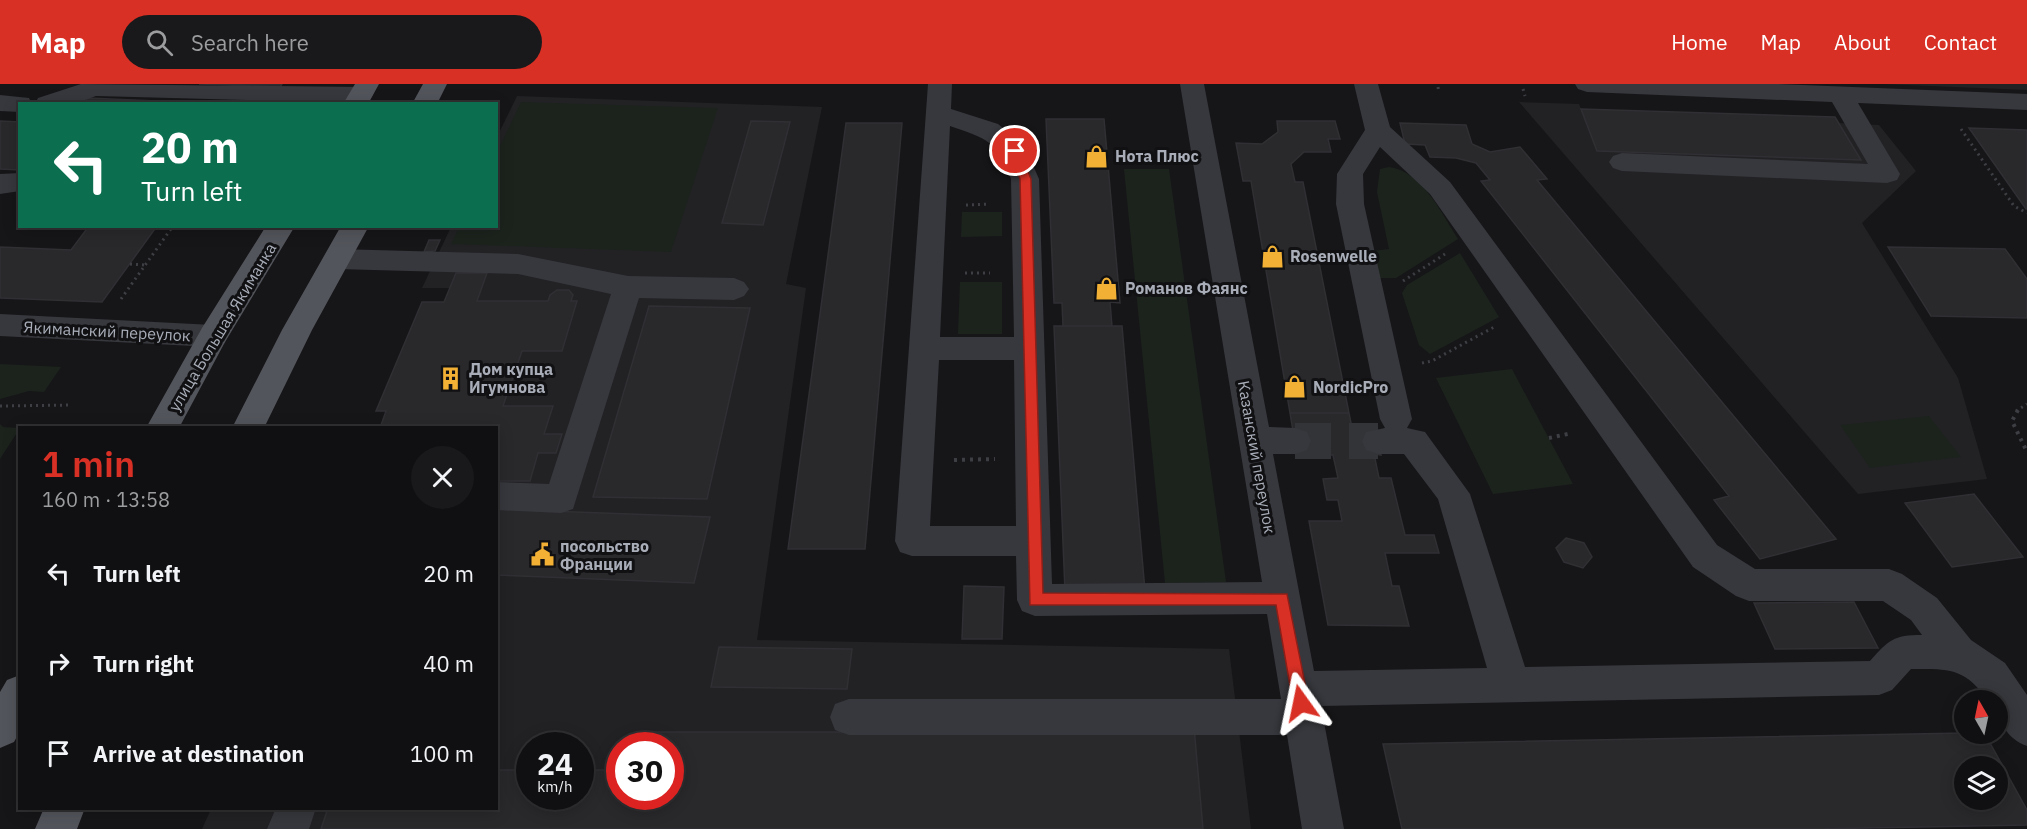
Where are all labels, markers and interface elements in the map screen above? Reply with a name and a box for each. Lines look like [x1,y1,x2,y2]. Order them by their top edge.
search box [122,15,542,69]
text: Map [30,24,86,61]
icon: search [143,26,176,59]
text: Search here [191,28,309,57]
text: Home [1671,28,1728,56]
text: Map [1761,28,1801,56]
text: About [1834,28,1891,56]
text: Contact [1924,28,1997,56]
text: 20 m [141,120,239,175]
pin [989,125,1040,176]
icon: left [42,126,120,204]
icon: arrive [998,134,1031,167]
shop icon: Нота Плюс [1084,143,1110,169]
place label: Нота Плюс [1115,146,1199,166]
text: Turn left [141,173,242,208]
street label: улица Большая Якиманка [164,239,280,415]
shop icon: Rosenwelle [1259,243,1285,269]
place label: Rosenwelle [1290,246,1377,266]
shop icon: Романов Фаянс [1094,275,1120,301]
place label: Романов Фаянс [1125,278,1248,298]
street label: Якиманский переулок [23,317,191,345]
place label: Дом купца Игумнова [469,359,553,397]
building icon: Дом купца Игумнова [438,365,464,391]
shop icon: NordicPro [1282,374,1308,400]
place label: NordicPro [1313,377,1388,397]
street label: Казанский переулок [1234,379,1280,535]
text: 1 min [42,440,135,487]
button: close [411,446,474,509]
text: 160 m · 13:58 [42,486,170,513]
place label: посольство Франции [560,536,649,574]
public building icon: посольство Франции [529,542,555,568]
icon: left [42,557,75,590]
text: Turn left [93,559,181,588]
text: 20 m [423,559,474,588]
icon: right [42,647,75,680]
text: Turn right [93,649,194,678]
text: 40 m [423,649,474,678]
position arrow [1269,671,1333,735]
north arrow [1954,690,2008,744]
map controls [1954,690,2008,810]
speed limit sign: 30 [606,732,684,810]
icon: arrive [42,737,75,770]
text: Arrive at destination [93,739,304,768]
text: 100 m [410,739,474,768]
text: 24 [537,744,573,783]
button: layers [1954,756,2008,810]
text: km/h [537,777,573,796]

